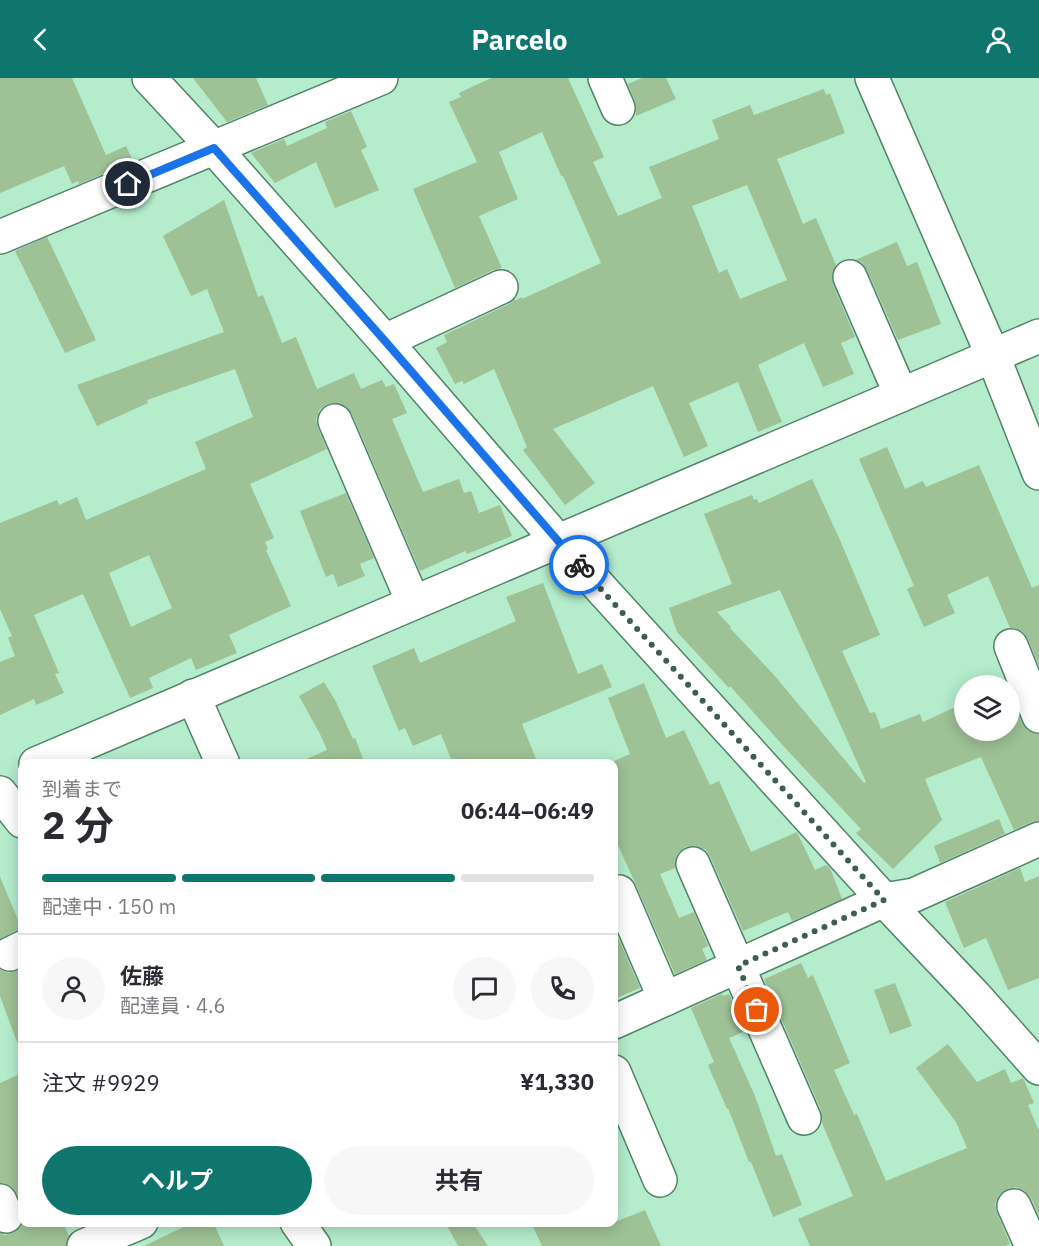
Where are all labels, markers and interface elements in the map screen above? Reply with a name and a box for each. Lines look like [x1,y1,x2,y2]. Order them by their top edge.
text: Parcelo [472,22,567,57]
icon: back [24,23,57,56]
icon: person [982,23,1015,56]
pin [102,158,153,209]
icon: home [111,167,144,200]
courier [549,535,609,595]
icon: bike [563,549,596,582]
map controls [954,675,1020,741]
button: layers [954,675,1020,741]
text: 到着まで [42,775,122,802]
text: 06:44–06:49 [461,796,594,825]
text: 2 分 [42,799,114,850]
text: 配達中 · 150 m [42,893,176,920]
button: person [42,957,105,1020]
button: chat [453,957,516,1020]
button: phone [531,957,594,1020]
text: 佐藤 [120,961,164,990]
pin [731,984,782,1035]
text: 配達員 · 4.6 [120,992,225,1019]
icon: bag [740,993,773,1026]
text: ¥1,330 [520,1067,594,1096]
text: 注文 #9929 [42,1068,160,1097]
button: ヘルプ [42,1146,312,1215]
button: 共有 [324,1146,594,1215]

